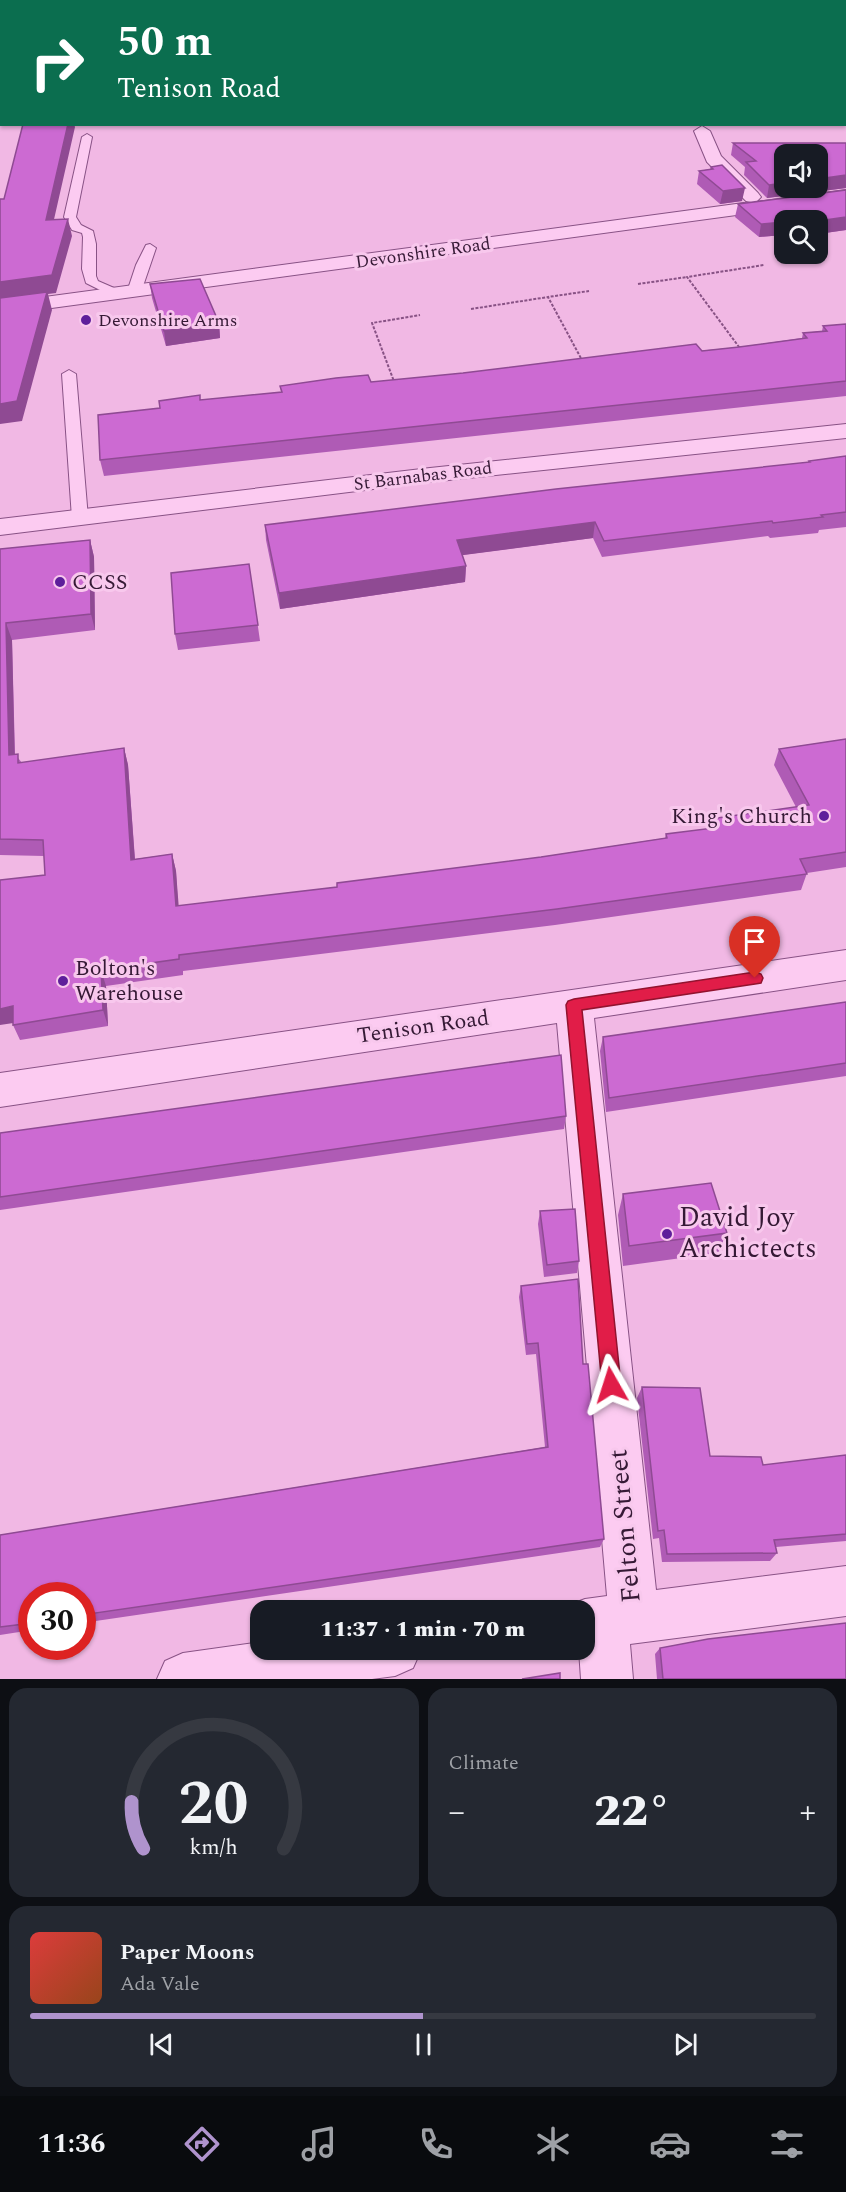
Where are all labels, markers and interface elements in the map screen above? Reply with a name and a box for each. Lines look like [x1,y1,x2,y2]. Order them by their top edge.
text: 50 m [117,11,212,74]
icon: right [18,24,96,102]
text: Tenison Road [117,68,281,110]
map controls [774,144,828,264]
button: sound [774,144,828,198]
button: search [774,210,828,264]
street label: Devonshire Road [354,230,492,276]
place label: Devonshire Arms [98,307,238,334]
marker: Devonshire Arms [79,313,93,327]
street label: St Barnabas Road [352,454,494,498]
place label: CCSS [72,566,127,599]
marker: CCSS [53,575,67,589]
place label: King's Church [671,800,812,833]
marker: King's Church [817,809,831,823]
pin [729,916,780,978]
icon: arrive [738,925,771,958]
place label: Bolton's Warehouse [75,952,183,1010]
marker: Bolton's Warehouse [56,974,70,988]
street label: Tenison Road [355,1001,491,1053]
place label: David Joy Archictects [679,1197,817,1270]
marker: David Joy Archictects [660,1227,674,1241]
position arrow [579,1353,643,1417]
street label: Felton Street [597,1447,653,1605]
speed limit sign: 30 [18,1582,96,1660]
text: 11:37 · 1 min · 70 m [320,1613,525,1646]
text: Climate [449,1748,519,1778]
text: 20 [179,1757,249,1852]
text: 22° [594,1777,671,1846]
text: − [449,1787,465,1837]
text: + [799,1787,816,1837]
text: km/h [190,1832,238,1865]
text: Paper Moons [120,1936,255,1969]
text: Ada Vale [120,1969,200,1999]
icon: previous [145,2028,178,2061]
icon: pause [407,2028,440,2061]
icon: next [669,2028,702,2061]
text: 11:36 [38,2123,105,2165]
icon: directions [181,2123,223,2165]
icon: music [298,2123,340,2165]
icon: phone [415,2123,457,2165]
icon: climate [532,2123,574,2165]
icon: car [649,2123,691,2165]
icon: filters [766,2123,808,2165]

